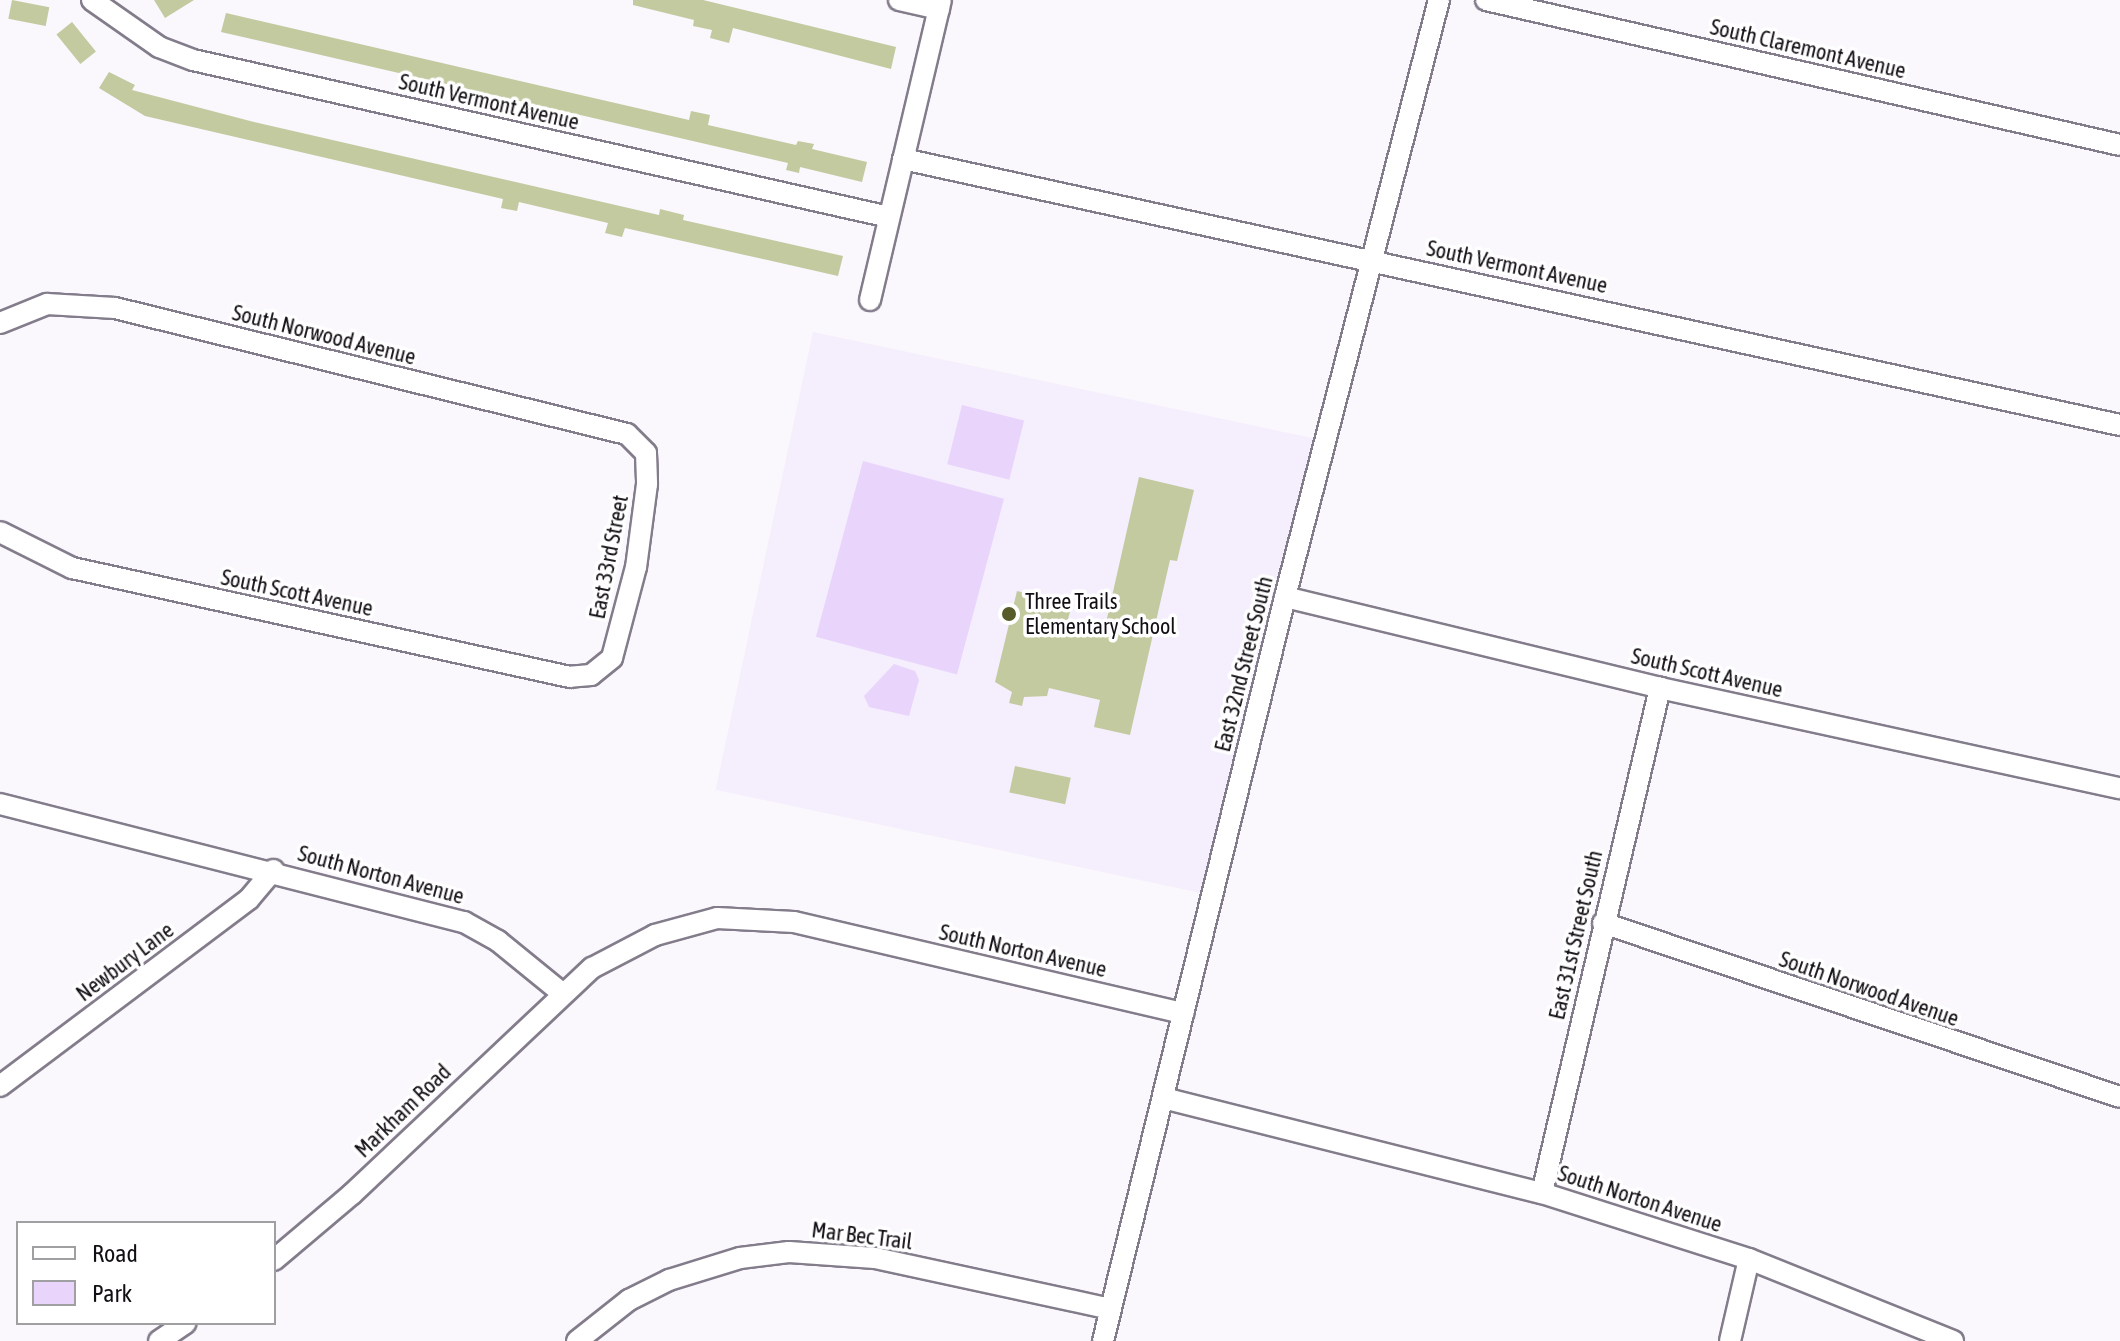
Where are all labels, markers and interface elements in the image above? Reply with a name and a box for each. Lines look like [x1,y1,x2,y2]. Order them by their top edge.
street label: South Claremont Avenue [1708,14,1908,84]
street label: South Vermont Avenue [396,68,582,136]
street label: South Vermont Avenue [1424,235,1610,299]
street label: South Norwood Avenue [230,299,418,371]
street label: East 33rd Street [584,493,634,621]
street label: South Scott Avenue [219,564,375,622]
street label: East 32nd Street South [1209,573,1279,755]
place label: Three Trails Elementary School [1025,588,1176,640]
marker: Three Trails Elementary School [1000,605,1018,623]
street label: South Scott Avenue [1629,643,1785,703]
street label: South Norton Avenue [295,840,467,910]
street label: East 31st Street South [1544,848,1608,1022]
street label: Newbury Lane [71,917,179,1007]
street label: South Norton Avenue [937,919,1109,983]
street label: South Norwood Avenue [1776,946,1962,1032]
street label: Markham Road [350,1059,456,1163]
street label: South Norton Avenue [1555,1160,1725,1238]
street label: Mar Bec Trail [810,1217,914,1255]
legend [16,1221,276,1325]
text: Road [92,1240,138,1267]
text: Park [92,1280,132,1307]

